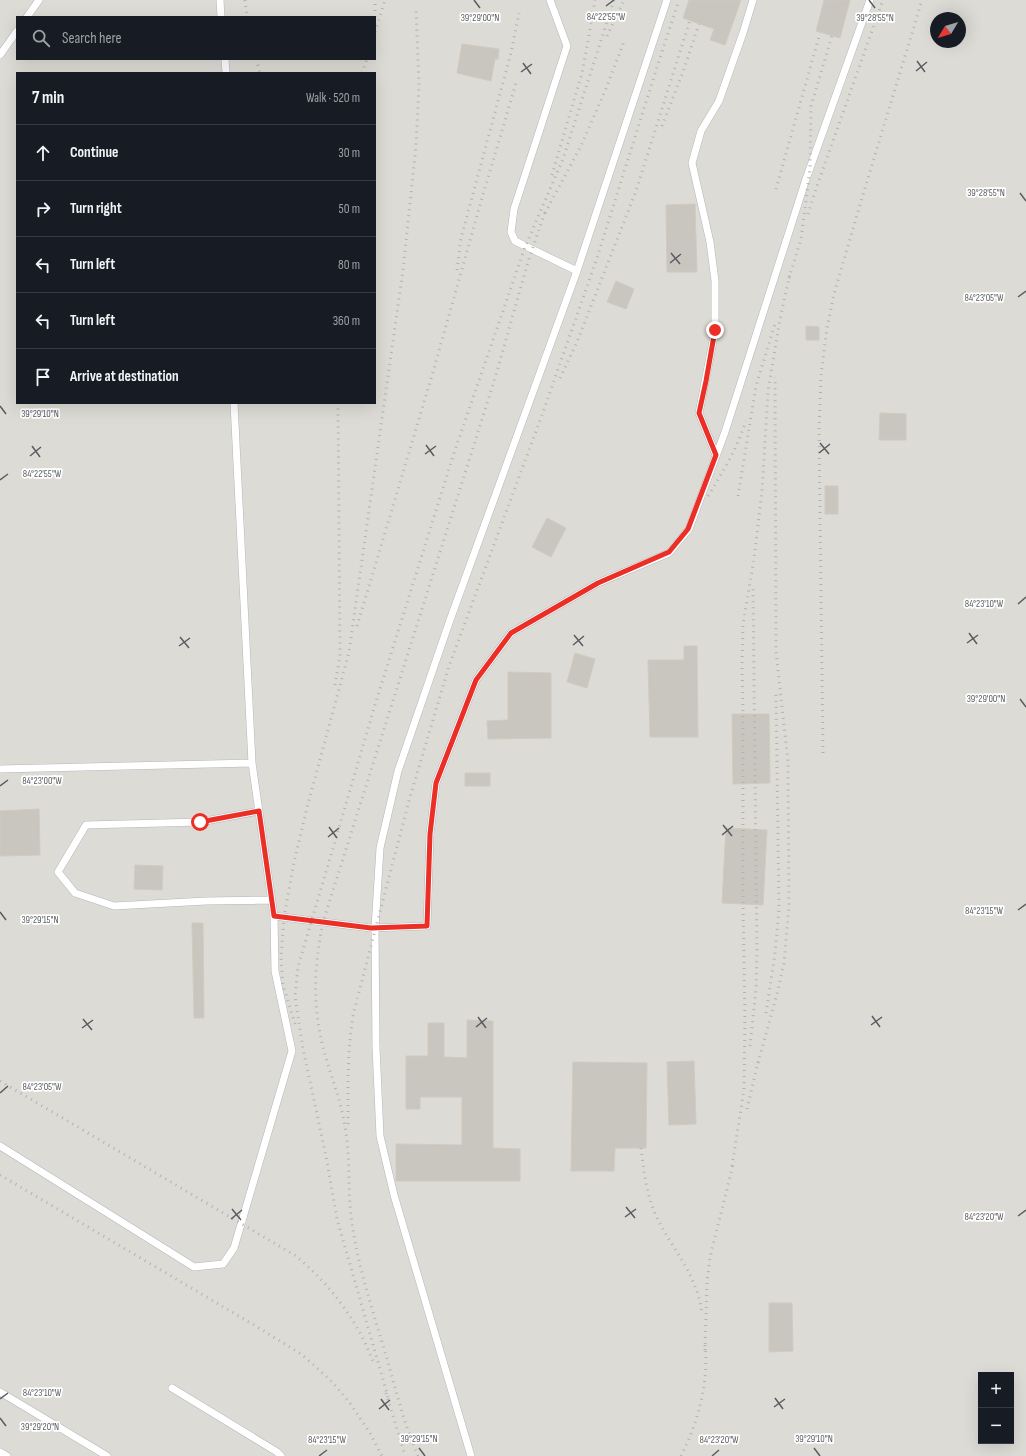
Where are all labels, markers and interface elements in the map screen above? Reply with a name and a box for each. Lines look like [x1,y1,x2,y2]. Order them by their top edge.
text: 84°22'55"W [587,11,626,23]
text: 39°29'00"N [461,12,499,24]
text: 39°28'55"N [856,12,894,24]
north arrow [930,12,966,48]
search box [16,16,376,60]
icon: search [30,27,52,49]
text: Search here [62,29,122,48]
text: 7 min [32,88,64,108]
text: Walk · 520 m [306,90,360,106]
icon: ahead [32,142,54,164]
text: Continue [70,143,119,162]
text: 30 m [338,145,360,161]
text: 39°28'55"N [967,187,1005,199]
icon: right [32,198,54,220]
text: Turn right [70,199,122,218]
text: 50 m [339,201,360,217]
icon: left [32,254,54,276]
text: Turn left [70,255,115,274]
text: 80 m [338,257,360,273]
text: 84°23'05"W [964,292,1004,304]
icon: left [32,310,54,332]
text: Turn left [70,311,115,330]
text: 360 m [333,313,360,329]
route end [706,321,724,339]
icon: arrive [32,366,54,388]
text: Arrive at destination [70,367,179,386]
text: 39°29'10"N [21,408,59,420]
text: 84°22'55"W [23,468,62,480]
text: 84°23'10"W [965,598,1004,610]
text: 39°29'00"N [967,693,1005,705]
text: 84°23'00"W [22,775,62,787]
route start [191,813,209,831]
text: 84°23'15"W [965,905,1004,917]
text: 39°29'15"N [21,914,59,926]
text: 84°23'05"W [22,1081,62,1093]
text: 84°23'20"W [964,1211,1004,1223]
map controls [978,1372,1014,1444]
button: + [978,1372,1014,1408]
text: 84°23'10"W [23,1387,62,1399]
button: − [978,1408,1014,1444]
text: 39°29'20"N [21,1421,59,1433]
text: 39°29'15"N [400,1433,438,1445]
text: 39°29'10"N [795,1433,833,1445]
text: 84°23'15"W [308,1434,347,1446]
text: 84°23'20"W [699,1434,739,1446]

